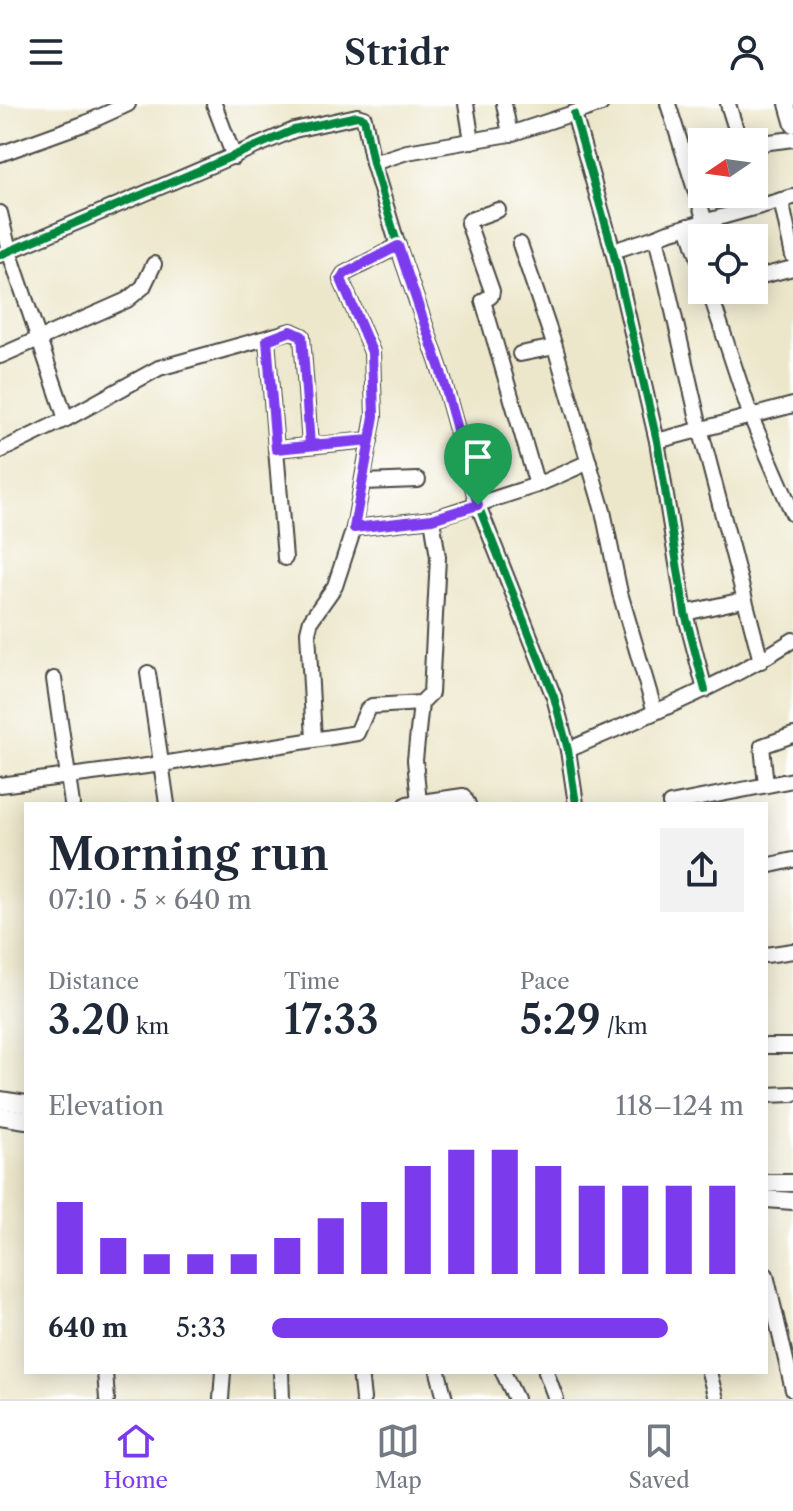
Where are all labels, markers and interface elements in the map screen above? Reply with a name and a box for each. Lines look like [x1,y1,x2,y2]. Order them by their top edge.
icon: menu [24,30,68,74]
text: Stridr [344,30,449,74]
icon: person [725,30,769,74]
north arrow [688,128,768,208]
map controls [688,128,768,304]
button: locate [688,224,768,304]
pin [444,423,512,505]
icon: arrive [456,435,500,479]
text: Morning run [48,827,329,881]
button: share [660,828,744,912]
text: 07:10 · 5 × 640 m [48,884,252,916]
text: Distance [48,968,139,995]
text: Time [284,968,340,995]
text: Pace [520,968,570,995]
text: 3.20 [48,995,130,1044]
text: 17:33 [284,995,379,1044]
text: 5:29 [520,995,601,1044]
text: km [130,1013,169,1040]
text: /km [601,1013,648,1040]
text: Elevation [48,1090,164,1122]
text: 118–124 m [616,1090,744,1122]
text: 640 m [48,1312,128,1344]
text: 5:33 [176,1312,226,1344]
tab: Home [103,1419,168,1494]
tab: Map [375,1419,422,1494]
tab: Saved [629,1419,690,1494]

